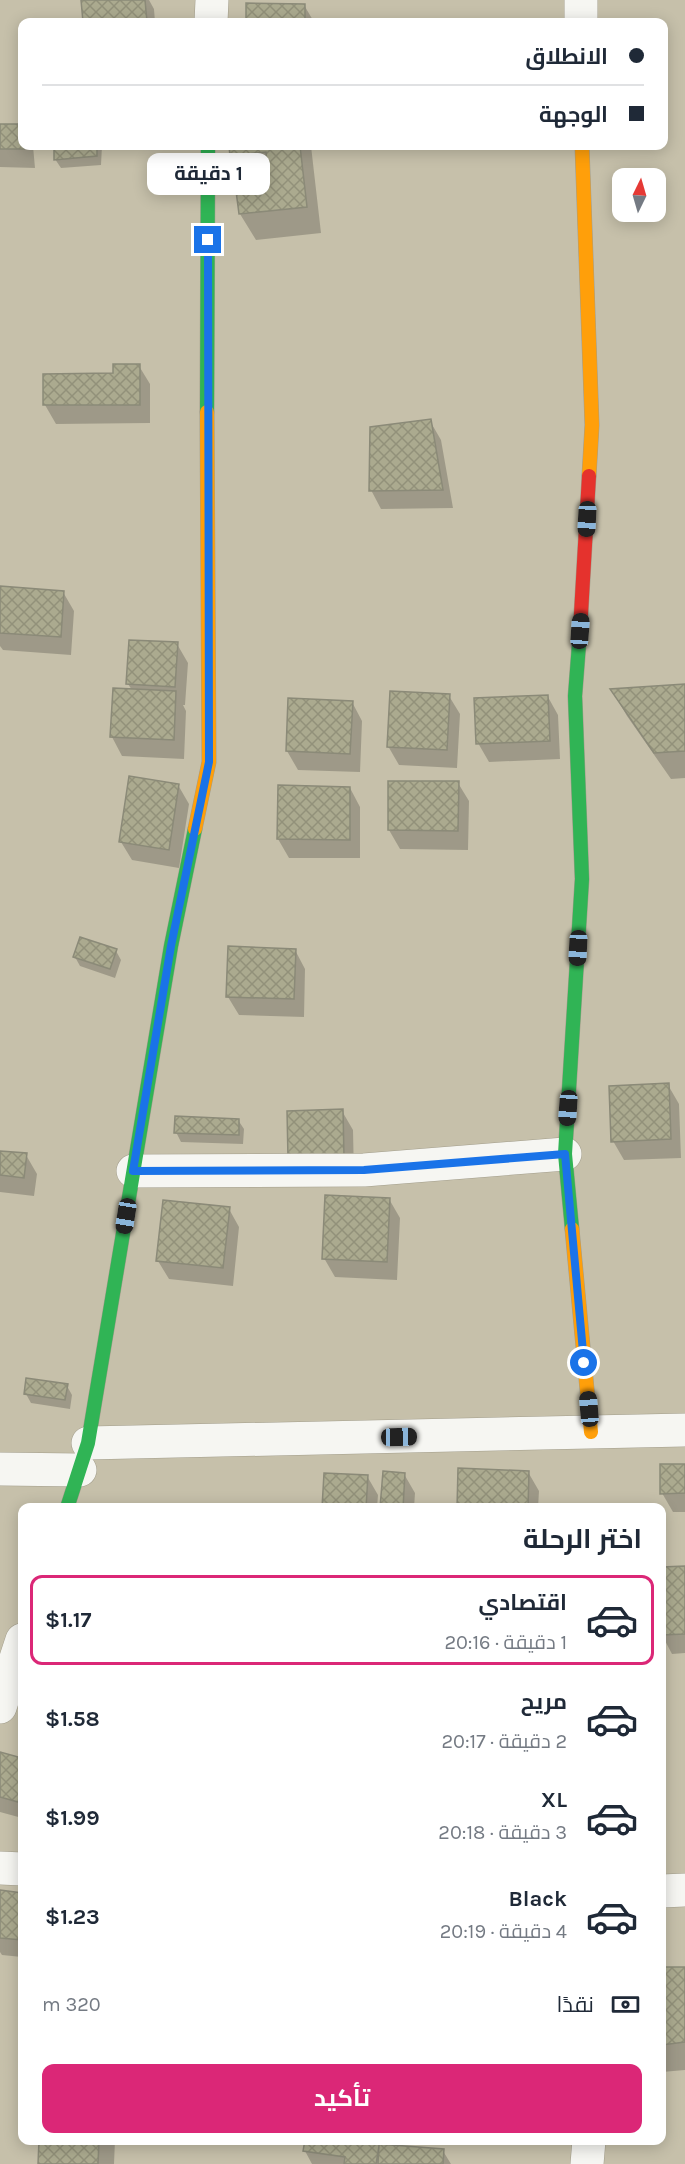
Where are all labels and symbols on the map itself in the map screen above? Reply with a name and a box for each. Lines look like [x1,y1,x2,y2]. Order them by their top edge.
callout: 1 دقيقة [146,153,270,195]
north arrow [612,168,666,222]
route end [194,226,221,253]
car [577,501,597,537]
car [570,612,590,650]
car [568,930,588,966]
car [558,1089,578,1127]
car [114,1197,138,1235]
route start [570,1349,597,1376]
car [578,1390,600,1428]
car [381,1428,417,1446]

